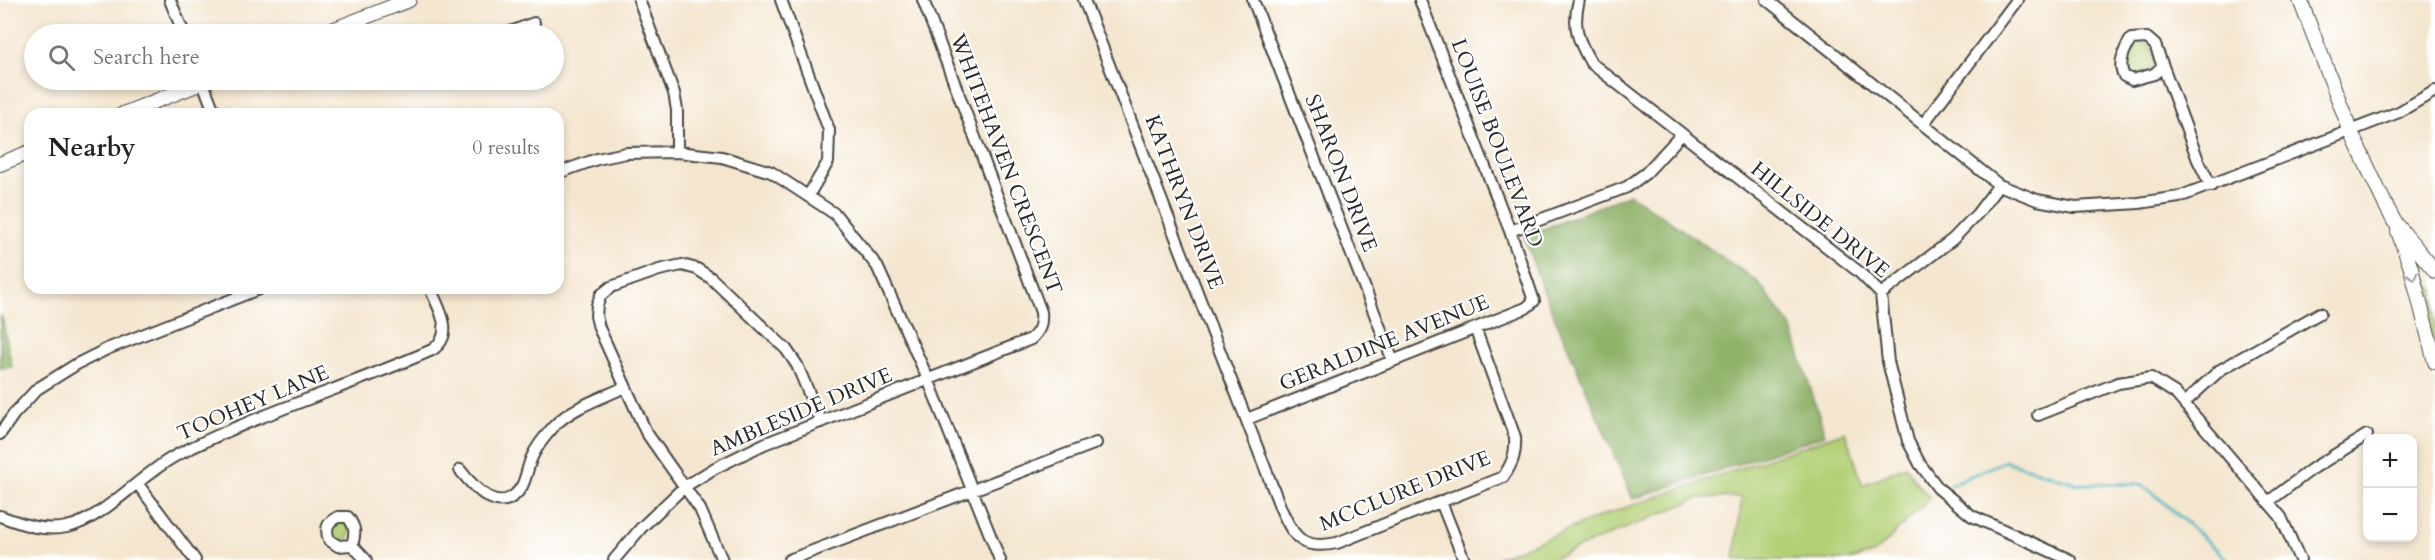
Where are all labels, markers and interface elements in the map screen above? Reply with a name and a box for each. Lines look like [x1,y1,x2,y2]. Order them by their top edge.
search box [24,24,564,90]
street label: WHITEHAVEN CRESCENT [942,28,1069,299]
street label: LOUISE BOULEVARD [1444,34,1550,252]
icon: search [45,41,78,74]
text: Search here [93,42,200,72]
street label: SHARON DRIVE [1298,90,1384,256]
street label: KATHRYN DRIVE [1137,111,1231,293]
text: Nearby [48,130,136,165]
text: 0 results [472,134,540,161]
street label: HILLSIDE DRIVE [1745,155,1895,285]
one-way arrow [2405,271,2418,281]
street label: GERALDINE AVENUE [1275,288,1493,398]
street label: TOOHEY LANE [173,358,333,448]
street label: AMBLESIDE DRIVE [705,361,897,463]
map controls [2363,434,2417,542]
button: + [2363,434,2417,488]
street label: MCCLURE DRIVE [1315,443,1495,539]
button: − [2363,488,2417,542]

